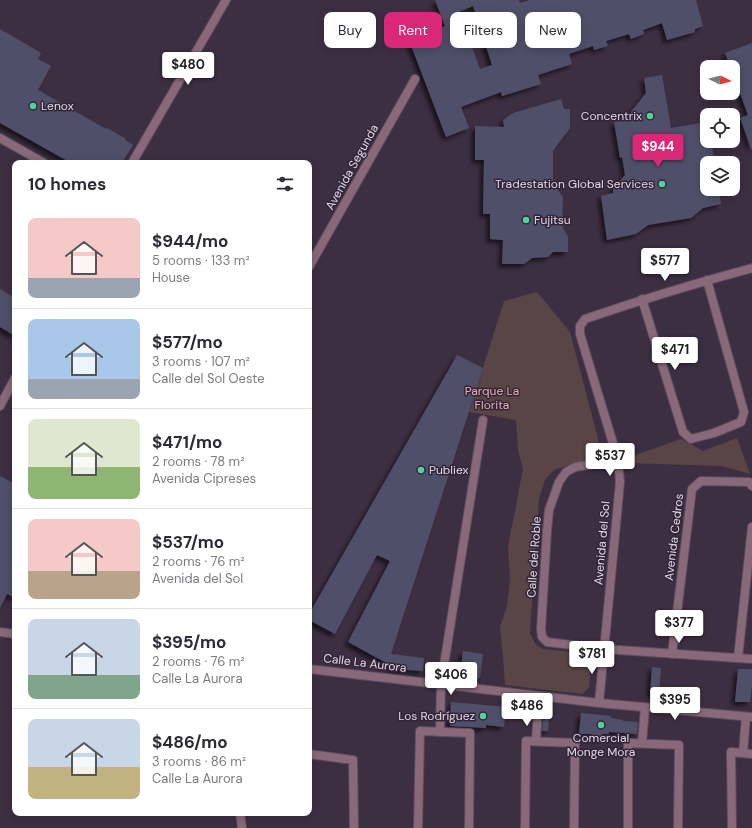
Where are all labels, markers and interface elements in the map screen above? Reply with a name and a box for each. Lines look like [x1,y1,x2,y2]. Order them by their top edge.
chip: Buy [324,12,376,48]
chip: Rent [384,12,442,48]
chip: Filters [450,12,517,48]
chip: New [525,12,581,48]
pin: $480 [164,52,212,86]
text: $480 [171,56,205,73]
north arrow [700,60,740,100]
map controls [700,60,740,196]
place label: Lenox [41,98,74,114]
marker: Lenox [28,101,38,111]
place label: Concentrix [581,108,642,124]
button: locate [700,108,740,148]
marker: Concentrix [645,111,655,121]
street label: Avenida Segunda [322,121,382,213]
pin: $944 [634,134,682,168]
text: $944 [641,138,675,155]
button: layers [700,156,740,196]
text: 10 homes [28,173,106,195]
icon: filters [274,173,296,195]
place label: Tradestation Global Services [495,176,654,192]
marker: Tradestation Global Services [657,179,667,189]
place label: Fujitsu [534,212,571,228]
marker: Fujitsu [521,215,531,225]
text: $944/mo [152,230,228,252]
icon: home [60,234,108,282]
pin: $577 [641,248,689,282]
text: 5 rooms · 133 m² [152,252,250,269]
text: $577 [650,252,680,269]
text: House [152,269,190,286]
text: $577/mo [152,331,223,353]
icon: home [60,335,108,383]
pin: $471 [651,337,699,371]
text: $471 [661,341,689,358]
text: 3 rooms · 107 m² [152,353,250,370]
text: Calle del Sol Oeste [152,370,265,387]
park label: Parque La Florita [465,383,519,413]
text: $471/mo [152,431,222,453]
icon: home [60,435,108,483]
pin: $537 [586,443,634,477]
text: $537 [595,447,625,464]
text: 2 rooms · 78 m² [152,453,244,470]
place label: Publiex [429,462,468,478]
marker: Publiex [416,465,426,475]
text: Avenida Cipreses [152,470,256,487]
street label: Avenida Cedros [661,493,687,581]
street label: Avenida del Sol [590,500,614,586]
street label: Calle del Roble [523,516,545,598]
text: $537/mo [152,531,224,553]
icon: home [60,535,108,583]
text: 2 rooms · 76 m² [152,553,245,570]
text: Avenida del Sol [152,570,243,587]
pin: $377 [655,610,703,644]
text: $377 [664,614,694,631]
text: $395/mo [152,631,226,653]
icon: home [60,635,108,683]
pin: $781 [568,641,616,675]
text: $781 [578,645,606,662]
street label: Calle La Aurora [323,650,407,676]
text: 2 rooms · 76 m² [152,653,245,670]
pin: $406 [427,662,475,696]
text: $406 [434,666,468,683]
text: Calle La Aurora [152,670,243,687]
pin: $395 [651,687,699,721]
text: $395 [659,691,691,708]
pin: $486 [503,693,551,727]
text: $486 [511,697,543,714]
place label: Los Rodríguez [398,708,475,724]
marker: Los Rodríguez [478,711,488,721]
marker: Comercial Monge Mora [596,720,606,730]
place label: Comercial Monge Mora [567,730,635,760]
text: $486/mo [152,731,228,753]
icon: home [60,735,108,783]
text: 3 rooms · 86 m² [152,753,246,770]
text: Calle La Aurora [152,770,243,787]

